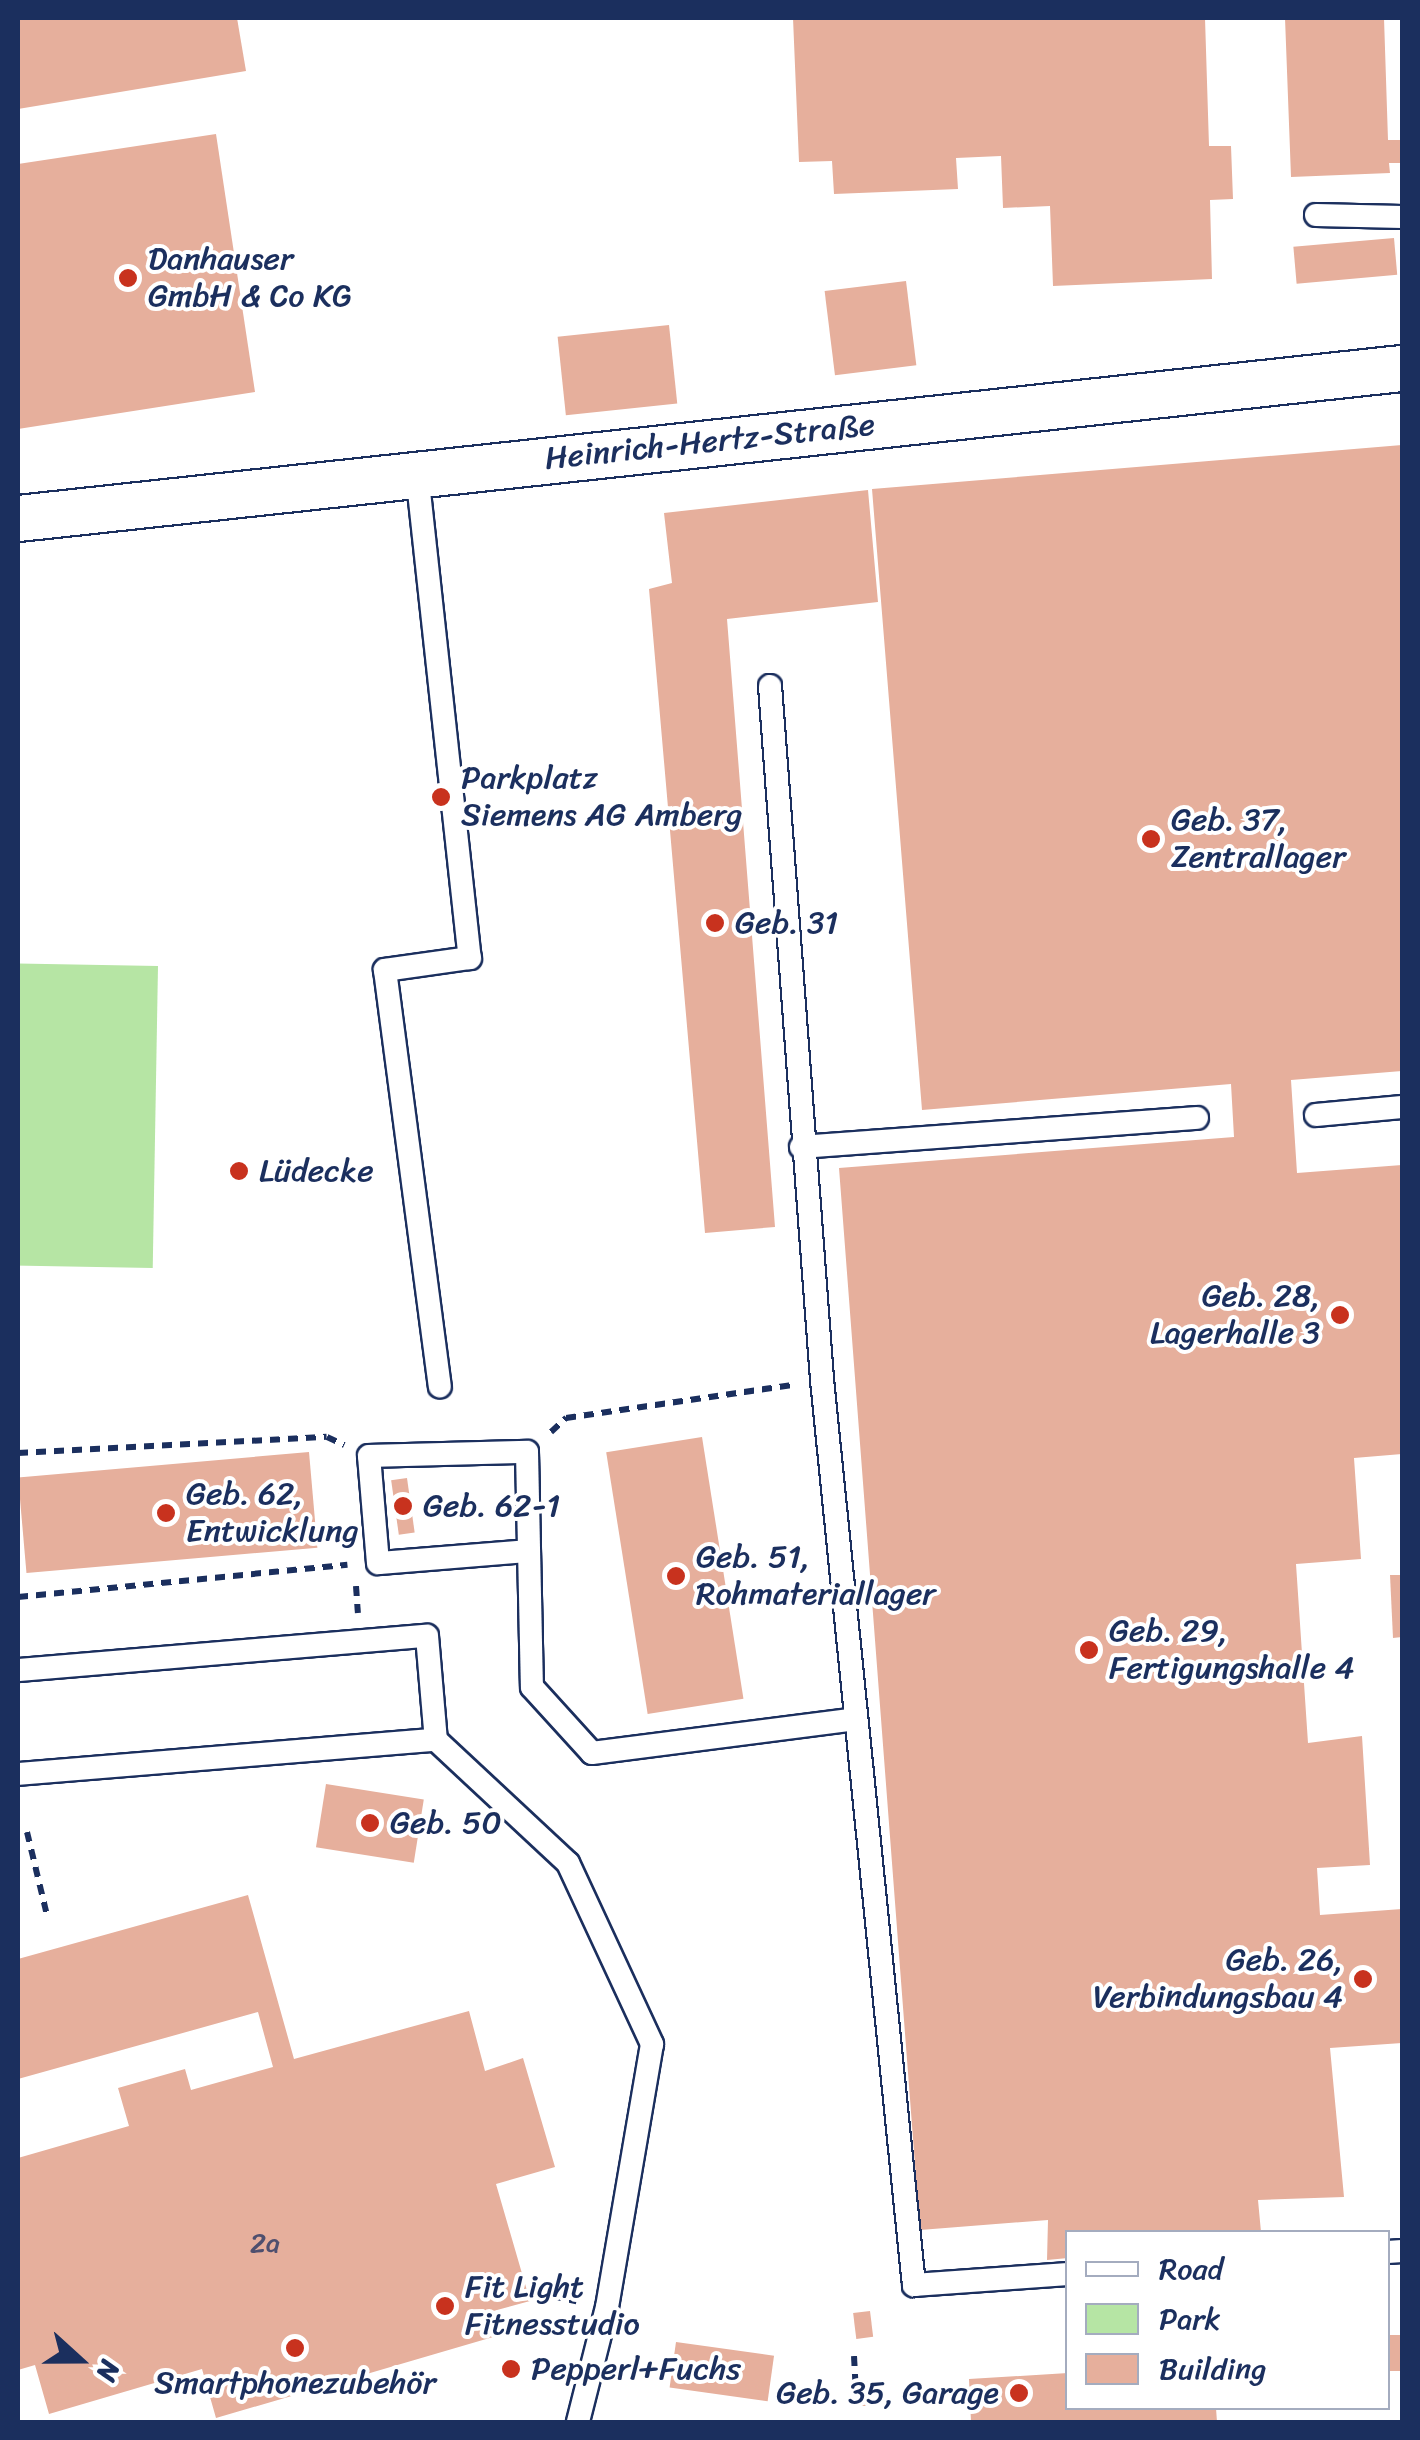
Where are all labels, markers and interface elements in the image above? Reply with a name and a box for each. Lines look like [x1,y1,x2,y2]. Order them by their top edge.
place label: Danhauser GmbH & Co KG [148,241,353,316]
marker: Danhauser GmbH & Co KG [117,267,139,289]
street label: Heinrich-Hertz-Straße [543,406,877,478]
place label: Parkplatz Siemens AG Amberg [461,760,743,835]
marker: Parkplatz Siemens AG Amberg [430,786,452,808]
place label: Geb. 37, Zentrallager [1171,802,1345,877]
marker: Geb. 37, Zentrallager [1140,828,1162,850]
place label: Geb. 31 [735,904,838,942]
marker: Geb. 31 [704,912,726,934]
place label: Lüdecke [259,1152,374,1190]
marker: Lüdecke [228,1160,250,1182]
place label: Geb. 28, Lagerhalle 3 [1150,1278,1320,1353]
marker: Geb. 28, Lagerhalle 3 [1329,1304,1351,1326]
place label: Geb. 62, Entwicklung [186,1476,359,1551]
place label: Geb. 62-1 [423,1487,560,1525]
marker: Geb. 62-1 [392,1495,414,1517]
marker: Geb. 62, Entwicklung [155,1502,177,1524]
place label: Geb. 51, Rohmateriallager [696,1539,935,1614]
marker: Geb. 51, Rohmateriallager [665,1565,687,1587]
place label: Geb. 29, Fertigungshalle 4 [1109,1613,1355,1688]
marker: Geb. 29, Fertigungshalle 4 [1078,1639,1100,1661]
place label: Geb. 50 [390,1804,502,1842]
marker: Geb. 50 [359,1812,381,1834]
place label: Geb. 26, Verbindungsbau 4 [1093,1942,1343,2017]
marker: Geb. 26, Verbindungsbau 4 [1352,1968,1374,1990]
house number: 2a [250,2226,280,2260]
legend [1065,2230,1390,2410]
text: Road [1159,2242,1223,2296]
place label: Fit Light Fitnesstudio [465,2269,640,2344]
text: Park [1159,2292,1221,2346]
marker: Fit Light Fitnesstudio [434,2295,456,2317]
north arrow [30,2310,130,2410]
marker: Smartphonezubehör [284,2337,306,2359]
text: Building [1159,2342,1266,2396]
place label: Pepperl+Fuchs [531,2350,741,2388]
text: N [82,2353,135,2389]
marker: Pepperl+Fuchs [500,2358,522,2380]
place label: Smartphonezubehör [154,2364,436,2402]
place label: Geb. 35, Garage [776,2374,999,2412]
marker: Geb. 35, Garage [1008,2382,1030,2404]

